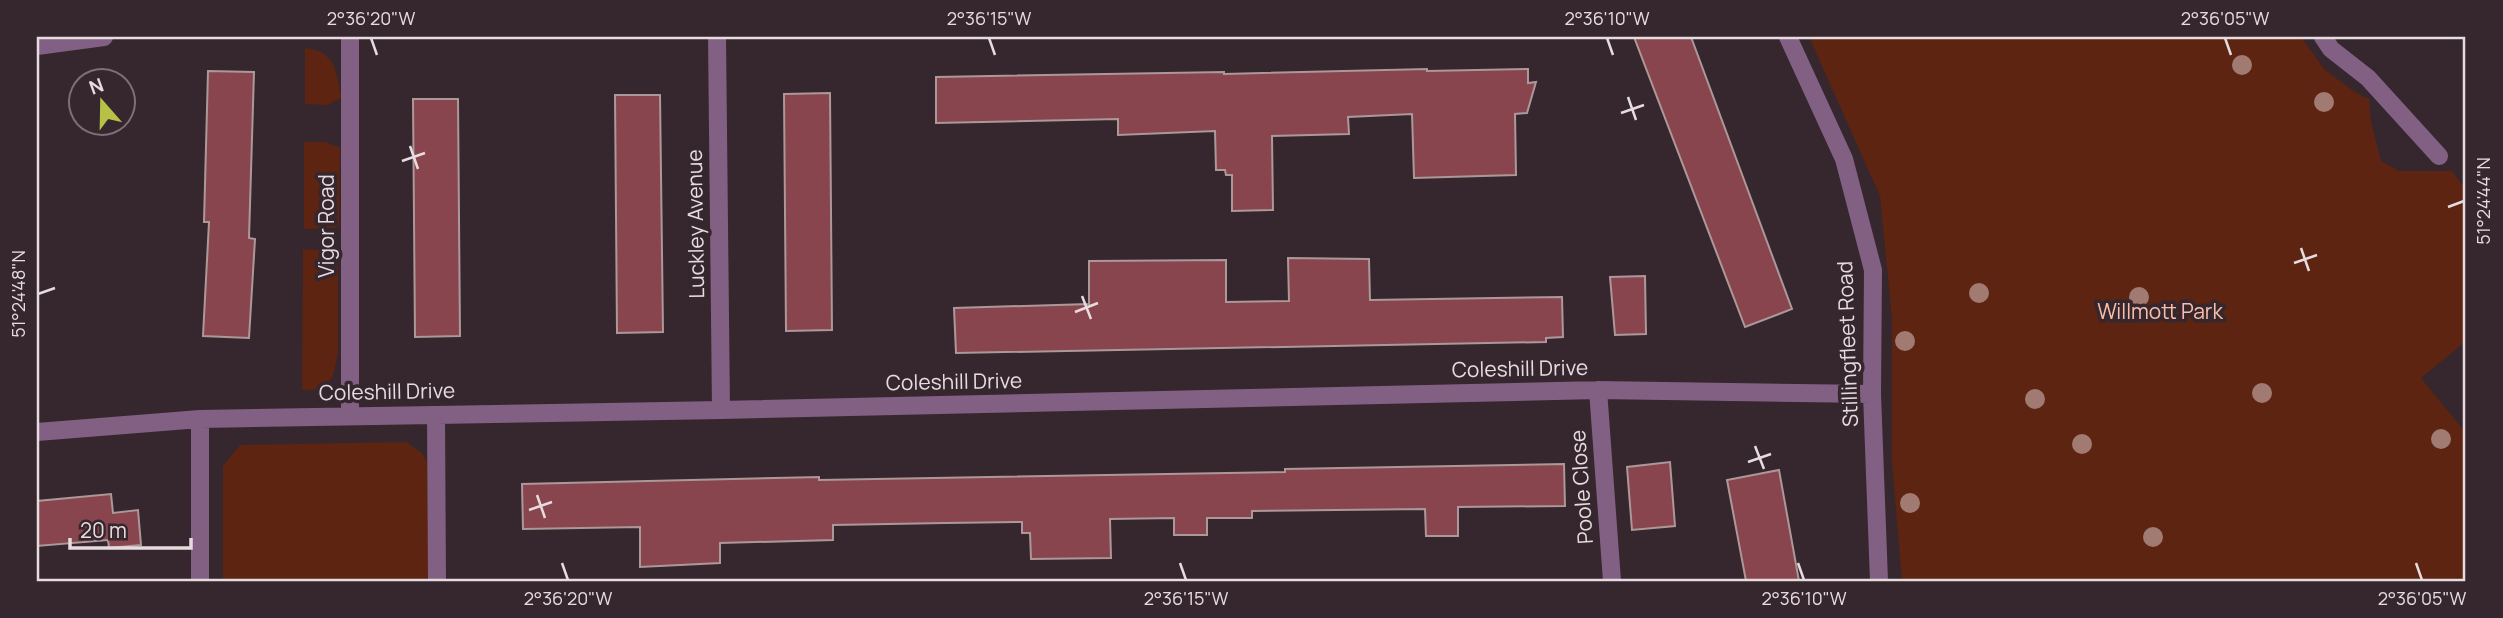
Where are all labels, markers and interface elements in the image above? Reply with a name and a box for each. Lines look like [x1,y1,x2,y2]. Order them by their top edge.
text: 2°36'20"W [327,6,415,30]
text: 2°36'15"W [947,6,1031,30]
text: 2°36'10"W [1564,6,1650,30]
text: 2°36'05"W [2181,6,2269,30]
north arrow [66,66,136,136]
text: N [85,71,107,101]
street label: Luckley Avenue [680,149,710,299]
text: 51°24'44"N [2471,157,2495,245]
street label: Vigor Road [312,174,340,278]
text: 51°24'48"N [6,250,30,338]
street label: Stillingfleet Road [1830,261,1864,427]
park label: Willmott Park [2097,297,2223,325]
street label: Coleshill Drive [1452,353,1588,383]
street label: Coleshill Drive [886,366,1022,396]
street label: Coleshill Drive [319,376,455,406]
street label: Poole Close [1563,429,1599,545]
scale bar [70,506,191,550]
text: 20 m [80,516,127,544]
text: 2°36'20"W [524,586,612,610]
text: 2°36'15"W [1144,586,1228,610]
text: 2°36'10"W [1761,586,1847,610]
text: 2°36'05"W [2378,586,2466,610]

